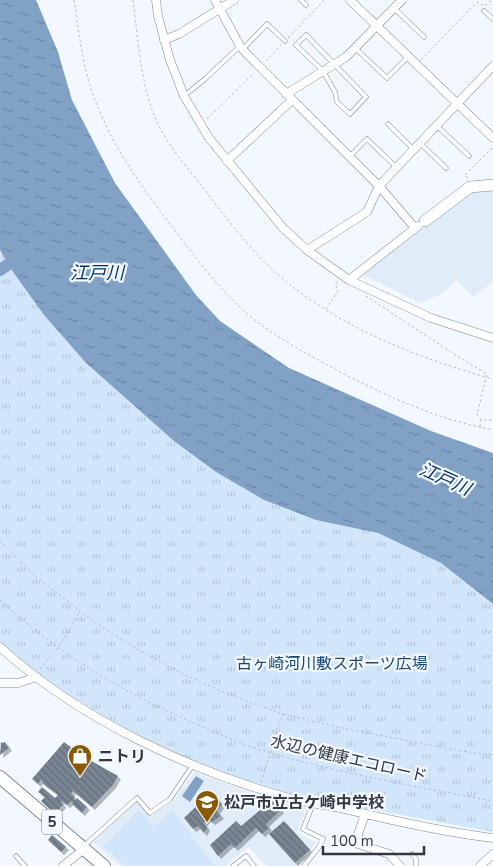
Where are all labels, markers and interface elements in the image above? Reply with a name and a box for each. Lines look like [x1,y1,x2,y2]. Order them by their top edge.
water label: 江戸川 [70,261,126,285]
water label: 江戸川 [415,457,476,502]
park label: 古ヶ崎河川敷スポーツ広場 [236,653,428,675]
street label: 水辺の健康エコロード [268,730,429,788]
shop icon: ニトリ [67,743,93,777]
place label: ニトリ [98,746,146,768]
school or university icon: 松戸市立古ケ崎中学校 [194,789,220,823]
place label: 松戸市立古ケ崎中学校 [224,792,384,814]
road number: 5 [42,810,62,834]
scale bar [323,824,424,856]
text: 100 m [330,831,374,851]

